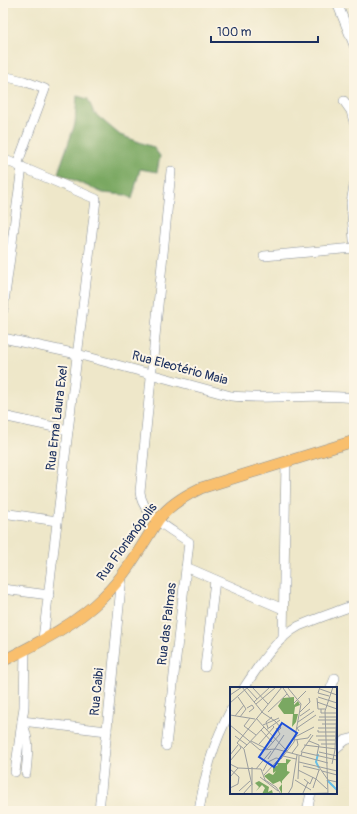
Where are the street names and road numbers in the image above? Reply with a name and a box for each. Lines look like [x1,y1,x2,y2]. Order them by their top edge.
street label: Rua Eleotério Maia [130,347,230,389]
street label: Rua Erna Laura Exel [43,364,71,472]
street label: Rua Florianópolis [93,500,161,584]
street label: Rua das Palmas [154,582,180,666]
street label: Rua Caibi [87,667,107,717]

